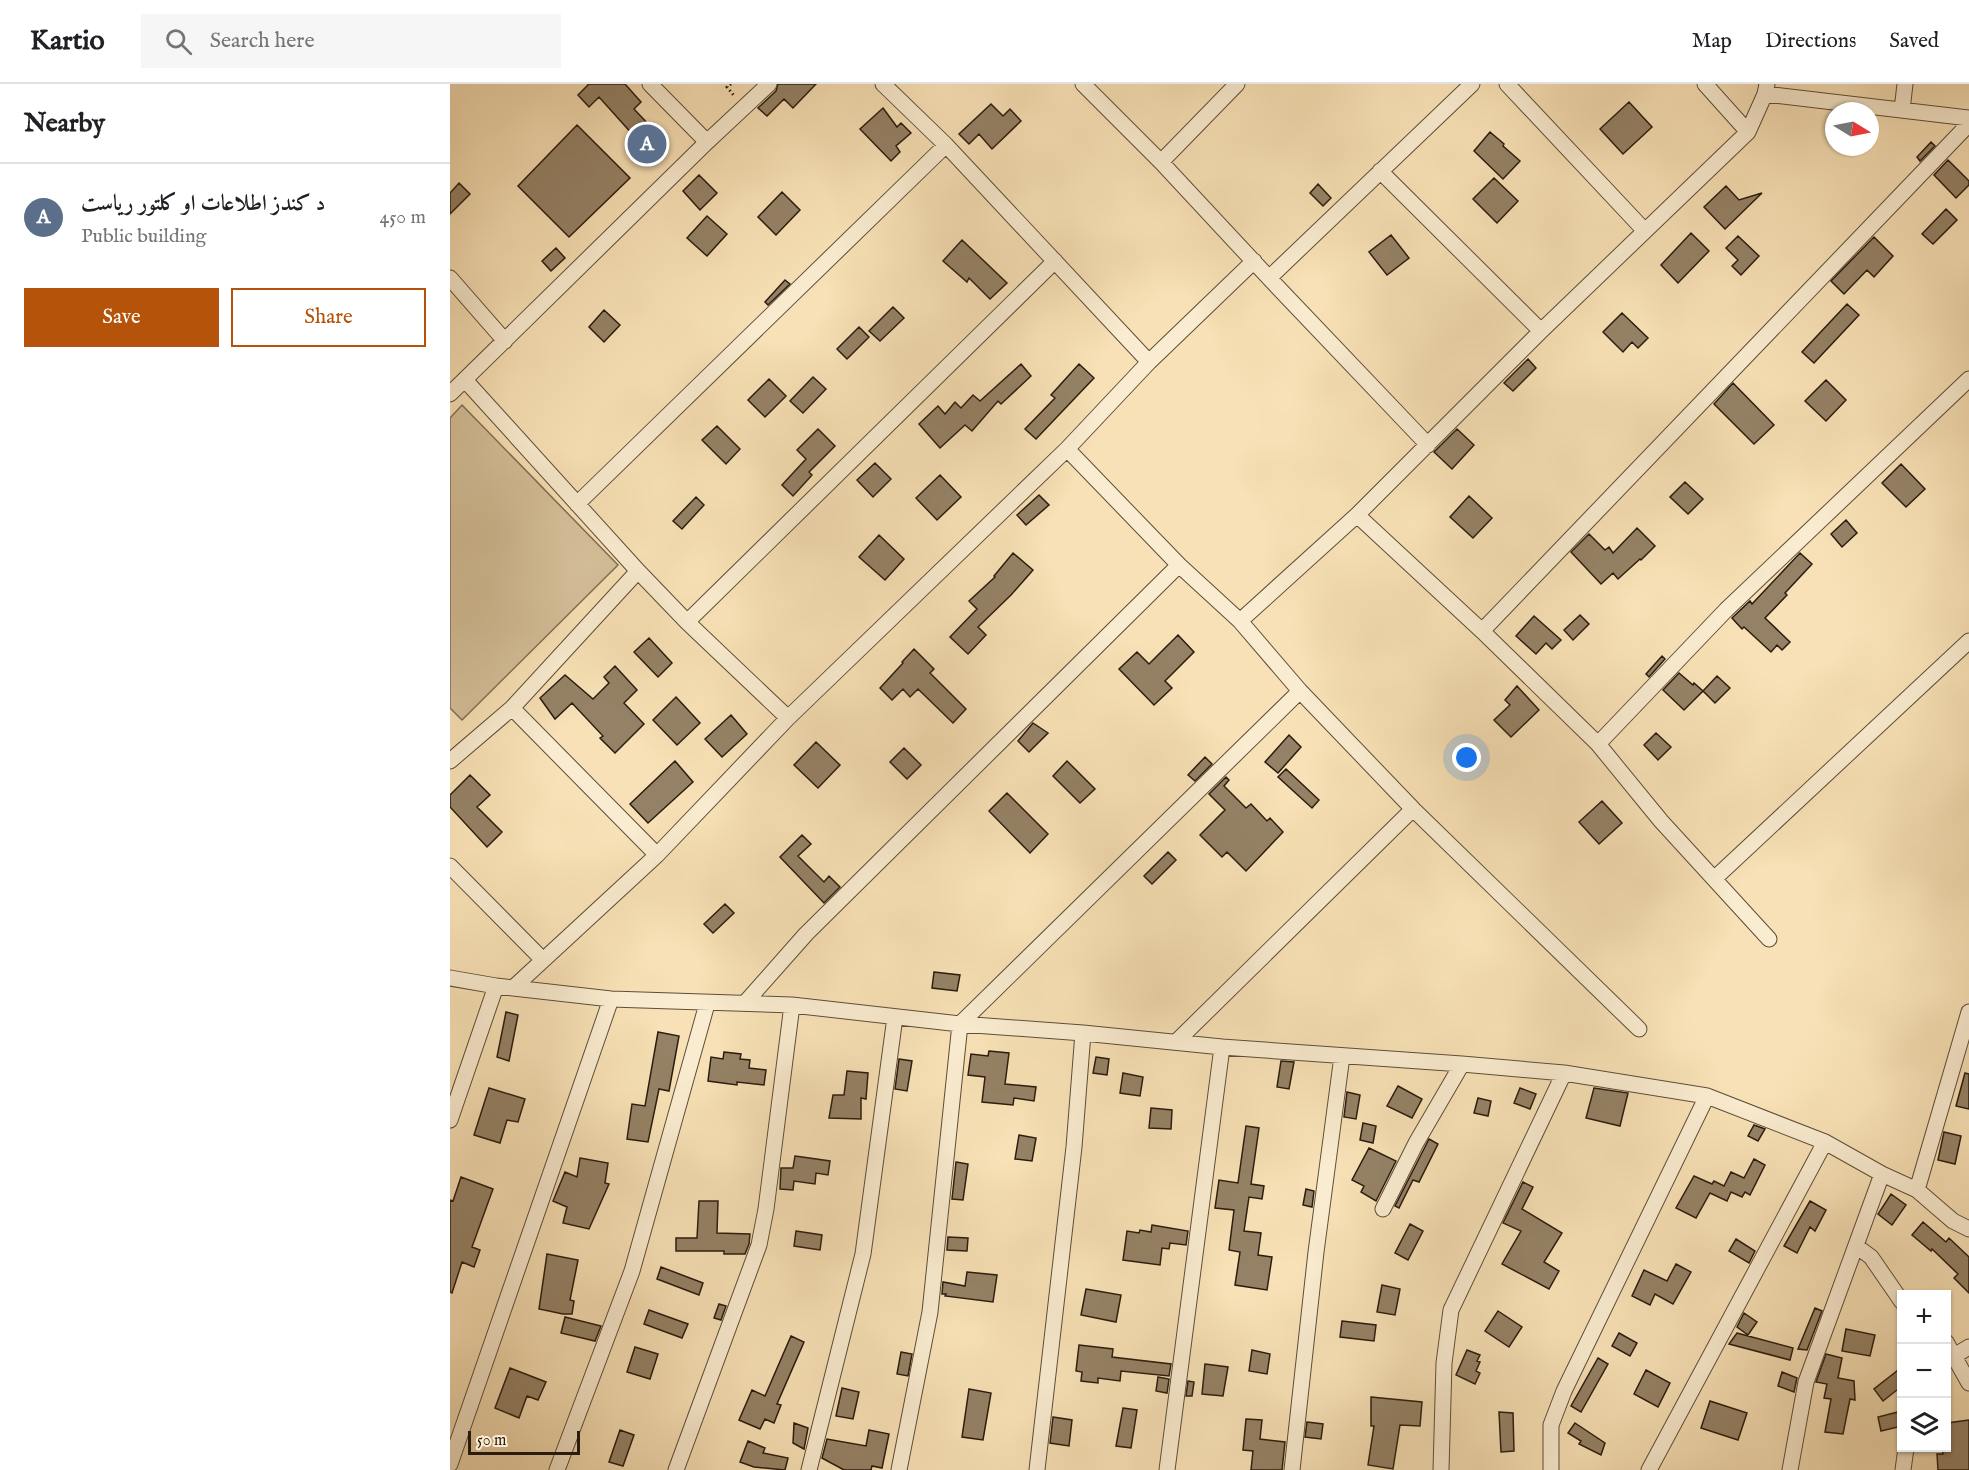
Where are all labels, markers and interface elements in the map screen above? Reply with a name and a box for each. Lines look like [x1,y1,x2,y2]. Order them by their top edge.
search box [141,14,561,68]
text: Kartio [30,24,105,59]
icon: search [162,25,195,58]
text: Search here [210,27,315,55]
text: Map [1692,28,1732,55]
text: Directions [1765,28,1856,55]
text: Saved [1889,28,1939,55]
north arrow [1825,102,1879,156]
text: Nearby [24,107,105,140]
pin: A [628,122,666,166]
text: د کندز اطلاعات او کلتور ریاست [81,190,325,218]
text: A [37,205,50,230]
text: 450 m [379,205,426,230]
text: Public building [81,224,206,249]
button: Save [24,288,219,347]
button: Share [231,288,426,347]
your location [1452,743,1481,772]
map controls [1897,1290,1951,1452]
button: + [1897,1290,1951,1344]
button: − [1897,1344,1951,1398]
button: layers [1897,1398,1951,1452]
scale bar [468,1428,580,1456]
text: 50 m [477,1431,506,1451]

